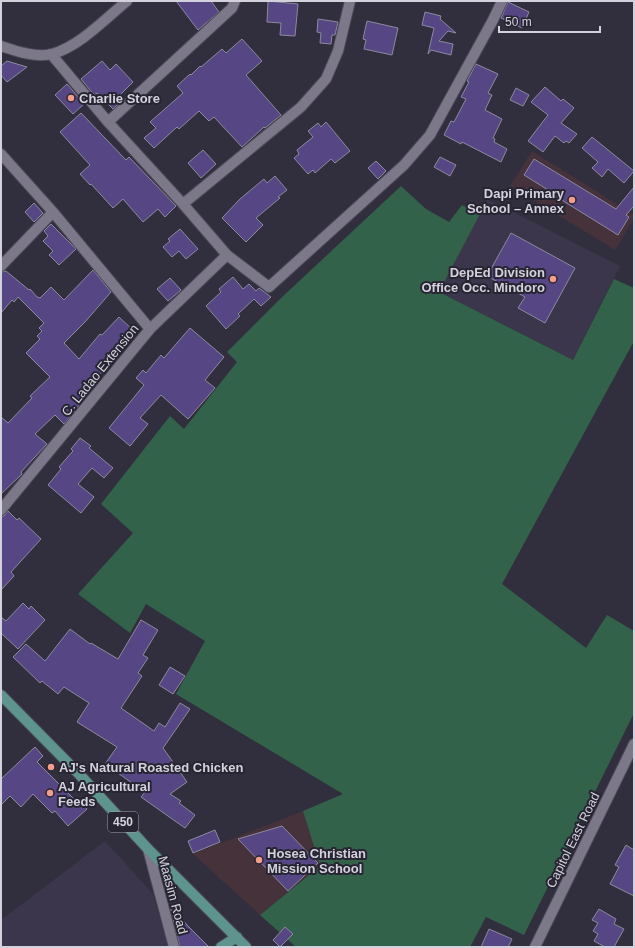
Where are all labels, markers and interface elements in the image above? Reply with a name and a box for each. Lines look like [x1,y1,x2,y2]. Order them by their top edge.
scale bar [499,8,600,34]
text: 50 m [505,15,532,29]
place label: Charlie Store [79,91,160,106]
marker: Charlie Store [66,93,76,103]
place label: Dapi Primary School – Annex [467,186,565,216]
marker: Dapi Primary School – Annex [567,195,577,205]
place label: DepEd Division Office Occ. Mindoro [421,265,545,295]
marker: DepEd Division Office Occ. Mindoro [548,274,558,284]
street label: C. Ladao Extension [58,321,142,419]
place label: AJ's Natural Roasted Chicken [59,760,243,775]
marker: AJ's Natural Roasted Chicken [46,762,56,772]
place label: AJ Agricultural Feeds [58,779,151,809]
marker: AJ Agricultural Feeds [45,788,55,798]
street label: Capitol East Road [543,790,603,890]
road number: 450 [108,812,138,832]
place label: Hosea Christian Mission School [267,846,366,876]
street label: Maasim Road [155,854,191,936]
marker: Hosea Christian Mission School [254,855,264,865]

